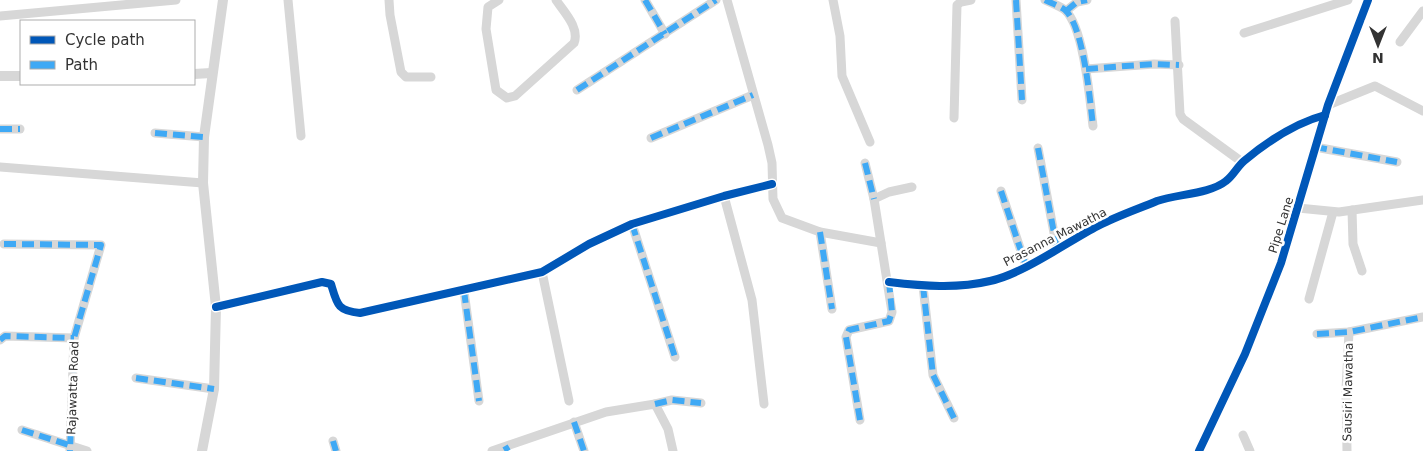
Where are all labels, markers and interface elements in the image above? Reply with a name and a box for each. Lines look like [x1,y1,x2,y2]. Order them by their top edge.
legend [20,20,195,85]
north arrow [1353,20,1403,70]
text: Cycle path [65,31,145,49]
text: N [1372,50,1384,66]
text: Path [65,56,98,74]
street label: Pipe Lane [1266,195,1296,255]
street label: Prasanna Mawatha [1001,205,1109,269]
street label: Rajawatta Road [64,341,82,435]
street label: Sausiri Mawatha [1340,342,1356,442]

